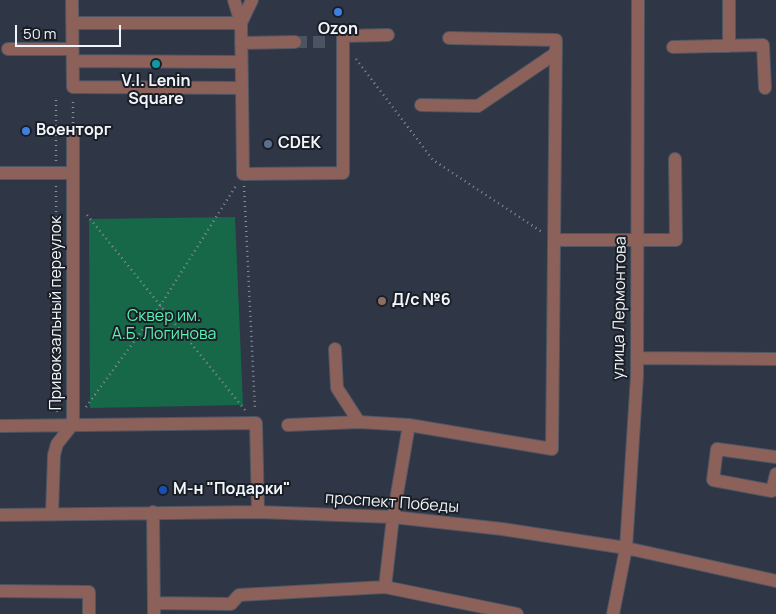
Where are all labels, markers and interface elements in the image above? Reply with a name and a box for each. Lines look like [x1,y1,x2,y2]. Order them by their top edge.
marker: Ozon [332,6,344,18]
scale bar [18,15,124,47]
place label: Ozon [318,20,358,40]
text: 50 m [23,23,57,44]
marker: V.I. Lenin Square [150,58,162,70]
place label: V.I. Lenin Square [121,72,191,110]
place label: Военторг [36,121,111,141]
marker: Военторг [20,125,32,137]
place label: CDEK [278,134,321,154]
marker: CDEK [262,138,274,150]
street label: Привокзальный переулок [47,216,67,410]
street label: улица Лермонтова [609,236,631,380]
place label: Д/с №6 [392,291,451,311]
marker: Д/с №6 [376,295,388,307]
park label: Сквер им. А.Б. Логинова [112,307,216,345]
place label: М-н "Подарки" [173,480,291,500]
marker: М-н "Подарки" [157,484,169,496]
street label: проспект Победы [324,489,460,517]

